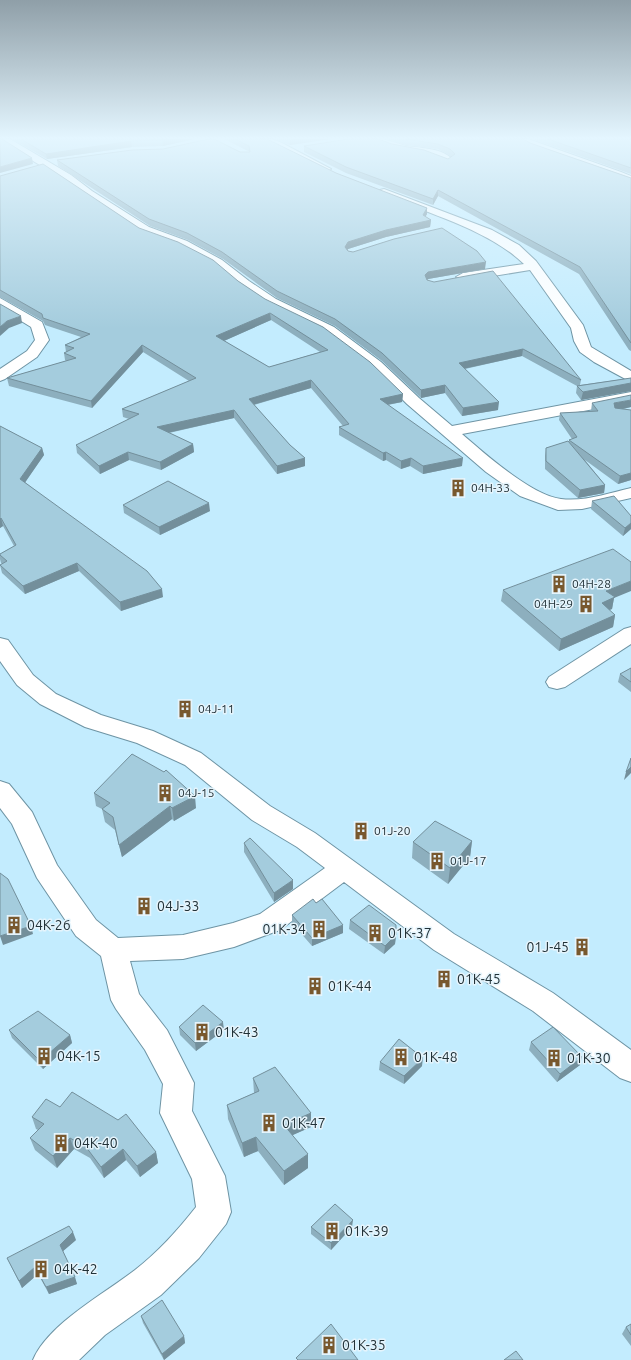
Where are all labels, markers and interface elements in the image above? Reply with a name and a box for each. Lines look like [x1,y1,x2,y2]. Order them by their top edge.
building icon: 04H-33 [448,478,468,498]
place label: 04H-33 [471,481,510,494]
building icon: 04H-28 [549,574,569,594]
place label: 04H-28 [572,577,611,590]
building icon: 04H-29 [576,594,596,614]
place label: 04H-29 [534,597,573,610]
building icon: 04J-11 [175,699,195,719]
place label: 04J-11 [198,702,234,715]
building icon: 04J-15 [155,783,175,803]
place label: 04J-15 [178,786,214,799]
building icon: 01J-20 [351,821,371,841]
place label: 01J-20 [374,824,411,837]
building icon: 01J-17 [427,851,447,871]
place label: 01J-17 [450,854,486,867]
building icon: 04J-33 [134,896,154,916]
place label: 04J-33 [157,898,200,914]
building icon: 04K-26 [4,915,24,935]
place label: 04K-26 [27,917,71,933]
building icon: 01K-34 [309,919,329,939]
place label: 01K-34 [262,921,306,937]
building icon: 01K-37 [365,923,385,943]
place label: 01K-37 [388,925,432,941]
building icon: 01J-45 [572,937,592,957]
place label: 01J-45 [526,939,569,955]
building icon: 01K-45 [434,969,454,989]
place label: 01K-45 [457,971,501,987]
building icon: 01K-44 [305,976,325,996]
place label: 01K-44 [328,978,372,994]
building icon: 01K-43 [192,1022,212,1042]
place label: 01K-43 [215,1024,259,1040]
building icon: 04K-15 [34,1046,54,1066]
building icon: 01K-48 [391,1047,411,1067]
place label: 04K-15 [57,1048,101,1064]
building icon: 01K-30 [544,1048,564,1068]
place label: 01K-48 [414,1049,458,1065]
place label: 01K-30 [567,1050,611,1066]
building icon: 01K-47 [259,1113,279,1133]
place label: 01K-47 [282,1115,326,1131]
building icon: 04K-40 [51,1133,71,1153]
place label: 04K-40 [74,1135,118,1151]
building icon: 01K-39 [322,1221,342,1241]
place label: 01K-39 [345,1223,389,1239]
building icon: 04K-42 [31,1259,51,1279]
place label: 04K-42 [54,1261,98,1277]
building icon: 01K-35 [319,1335,339,1355]
place label: 01K-35 [342,1337,386,1353]

